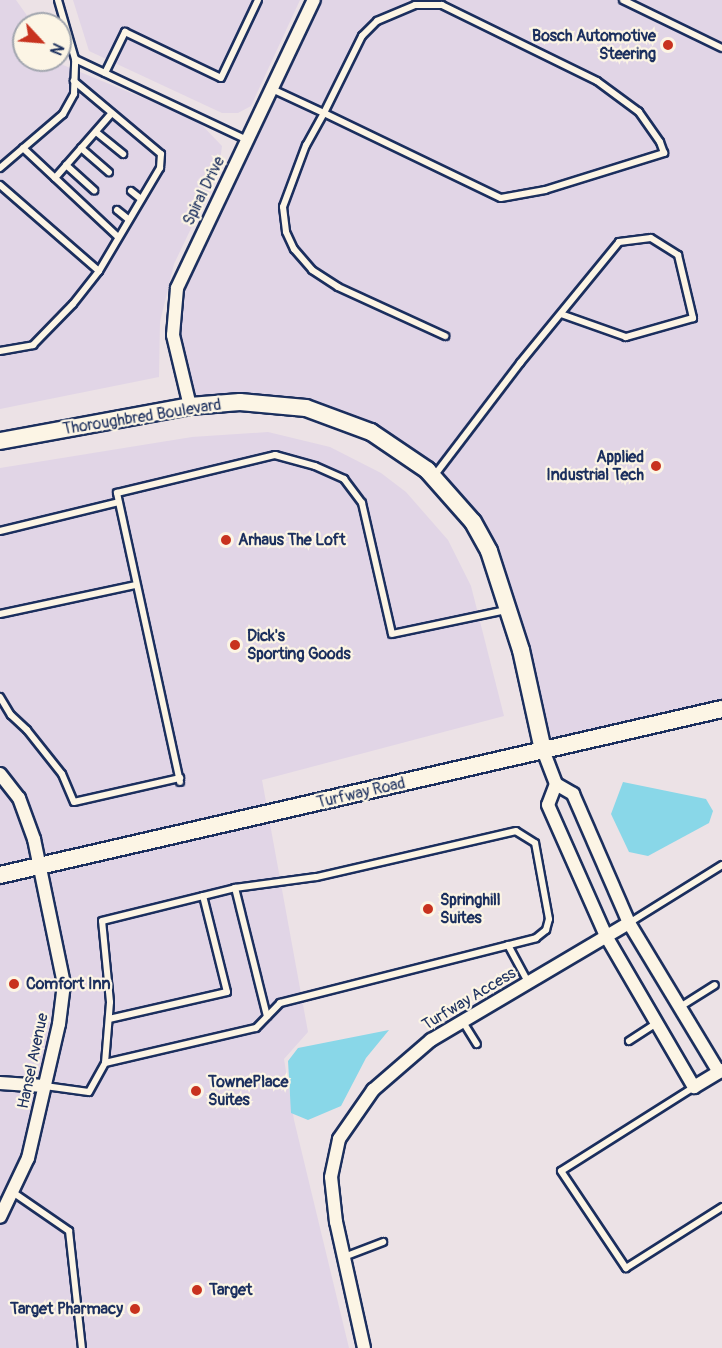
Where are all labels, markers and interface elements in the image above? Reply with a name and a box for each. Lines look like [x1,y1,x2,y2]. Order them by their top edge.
north arrow [12,12,72,72]
place label: Bosch Automotive Steering [532,26,656,64]
marker: Bosch Automotive Steering [661,38,675,52]
text: N [45,40,68,58]
street label: Spiral Drive [179,153,229,229]
street label: Thoroughbred Boulevard [61,395,223,439]
place label: Applied Industrial Tech [546,447,644,485]
marker: Applied Industrial Tech [649,459,663,473]
place label: Arhaus The Loft [238,530,346,550]
marker: Arhaus The Loft [219,533,233,547]
place label: Dick's Sporting Goods [247,626,351,664]
marker: Dick's Sporting Goods [228,638,242,652]
street label: Turfway Road [315,773,407,813]
place label: Springhill Suites [440,890,501,928]
marker: Springhill Suites [421,902,435,916]
street label: Turfway Access [419,963,519,1035]
place label: Comfort Inn [26,974,111,994]
marker: Comfort Inn [7,977,21,991]
street label: Hansel Avenue [13,1011,53,1111]
place label: TownePlace Suites [208,1072,288,1110]
marker: TownePlace Suites [189,1084,203,1098]
place label: Target [209,1280,252,1300]
marker: Target [190,1283,204,1297]
place label: Target Pharmacy [10,1299,123,1319]
marker: Target Pharmacy [128,1302,142,1316]

